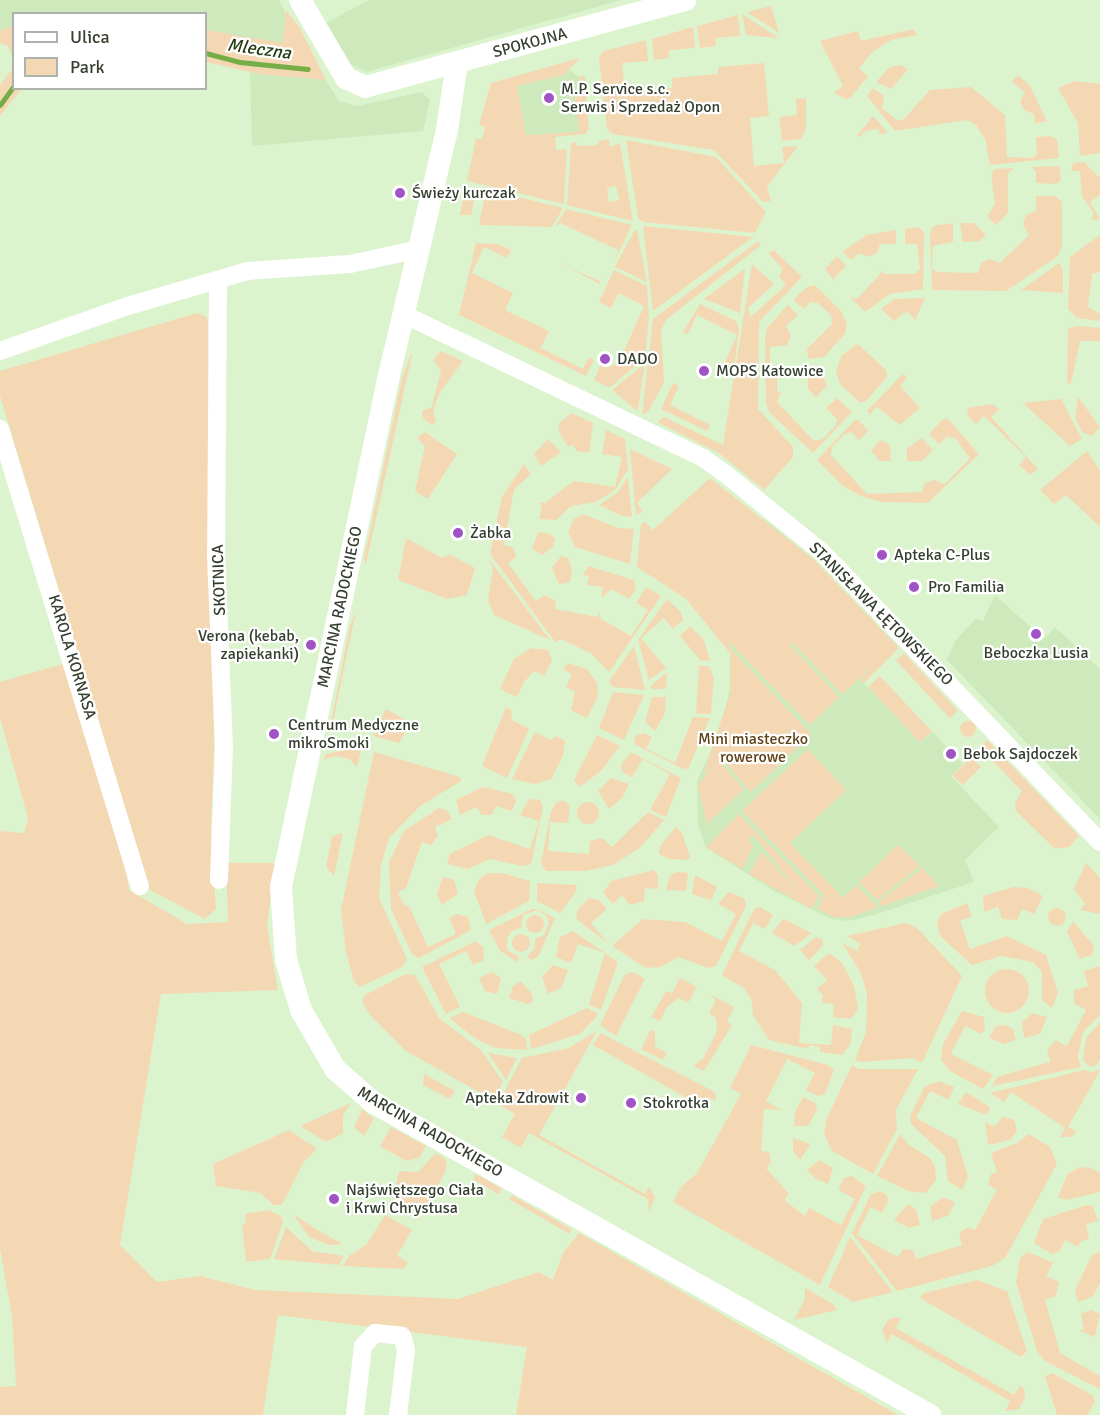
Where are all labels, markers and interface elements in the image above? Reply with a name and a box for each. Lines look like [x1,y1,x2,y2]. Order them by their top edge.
legend [12,12,207,90]
street label: SPOKOJNA [491,24,569,62]
text: Ulica [70,26,110,48]
water label: Mleczna [226,34,292,64]
text: Park [70,56,105,78]
place label: M.P. Service s.c. Serwis i Sprzedaż Opon [561,79,720,117]
marker: M.P. Service s.c. Serwis i Sprzedaż Opon [542,91,556,105]
place label: Świeży kurczak [412,183,516,203]
marker: Świeży kurczak [393,186,407,200]
place label: DADO [617,349,658,369]
marker: DADO [598,352,612,366]
place label: MOPS Katowice [716,361,824,381]
marker: MOPS Katowice [697,364,711,378]
place label: Żabka [470,523,511,543]
street label: MARCINA RADOCKIEGO [314,525,366,689]
marker: Żabka [451,526,465,540]
street label: STANISŁAWA ŁĘTOWSKIEGO [805,538,957,690]
street label: SKOTNICA [208,544,230,616]
place label: Apteka C-Plus [894,545,990,565]
marker: Apteka C-Plus [875,548,889,562]
place label: Pro Familia [928,577,1004,597]
marker: Pro Familia [905,578,923,596]
street label: KAROLA KORNASA [44,592,100,722]
place label: Verona (kebab, zapiekanki) [198,626,299,664]
marker: Beboczka Lusia [1029,627,1043,641]
marker: Verona (kebab, zapiekanki) [304,638,318,652]
place label: Beboczka Lusia [984,643,1088,663]
place label: Centrum Medyczne mikroSmoki [288,715,419,753]
marker: Centrum Medyczne mikroSmoki [265,725,283,743]
park label: Mini miasteczko rowerowe [698,729,808,767]
place label: Bebok Sajdoczek [963,744,1078,764]
marker: Bebok Sajdoczek [944,747,958,761]
street label: MARCINA RADOCKIEGO [354,1083,506,1181]
place label: Apteka Zdrowit [465,1088,569,1108]
marker: Apteka Zdrowit [574,1091,588,1105]
place label: Stokrotka [643,1093,709,1113]
marker: Stokrotka [624,1096,638,1110]
place label: Najświętszego Ciała i Krwi Chrystusa [346,1180,484,1218]
marker: Najświętszego Ciała i Krwi Chrystusa [327,1192,341,1206]

